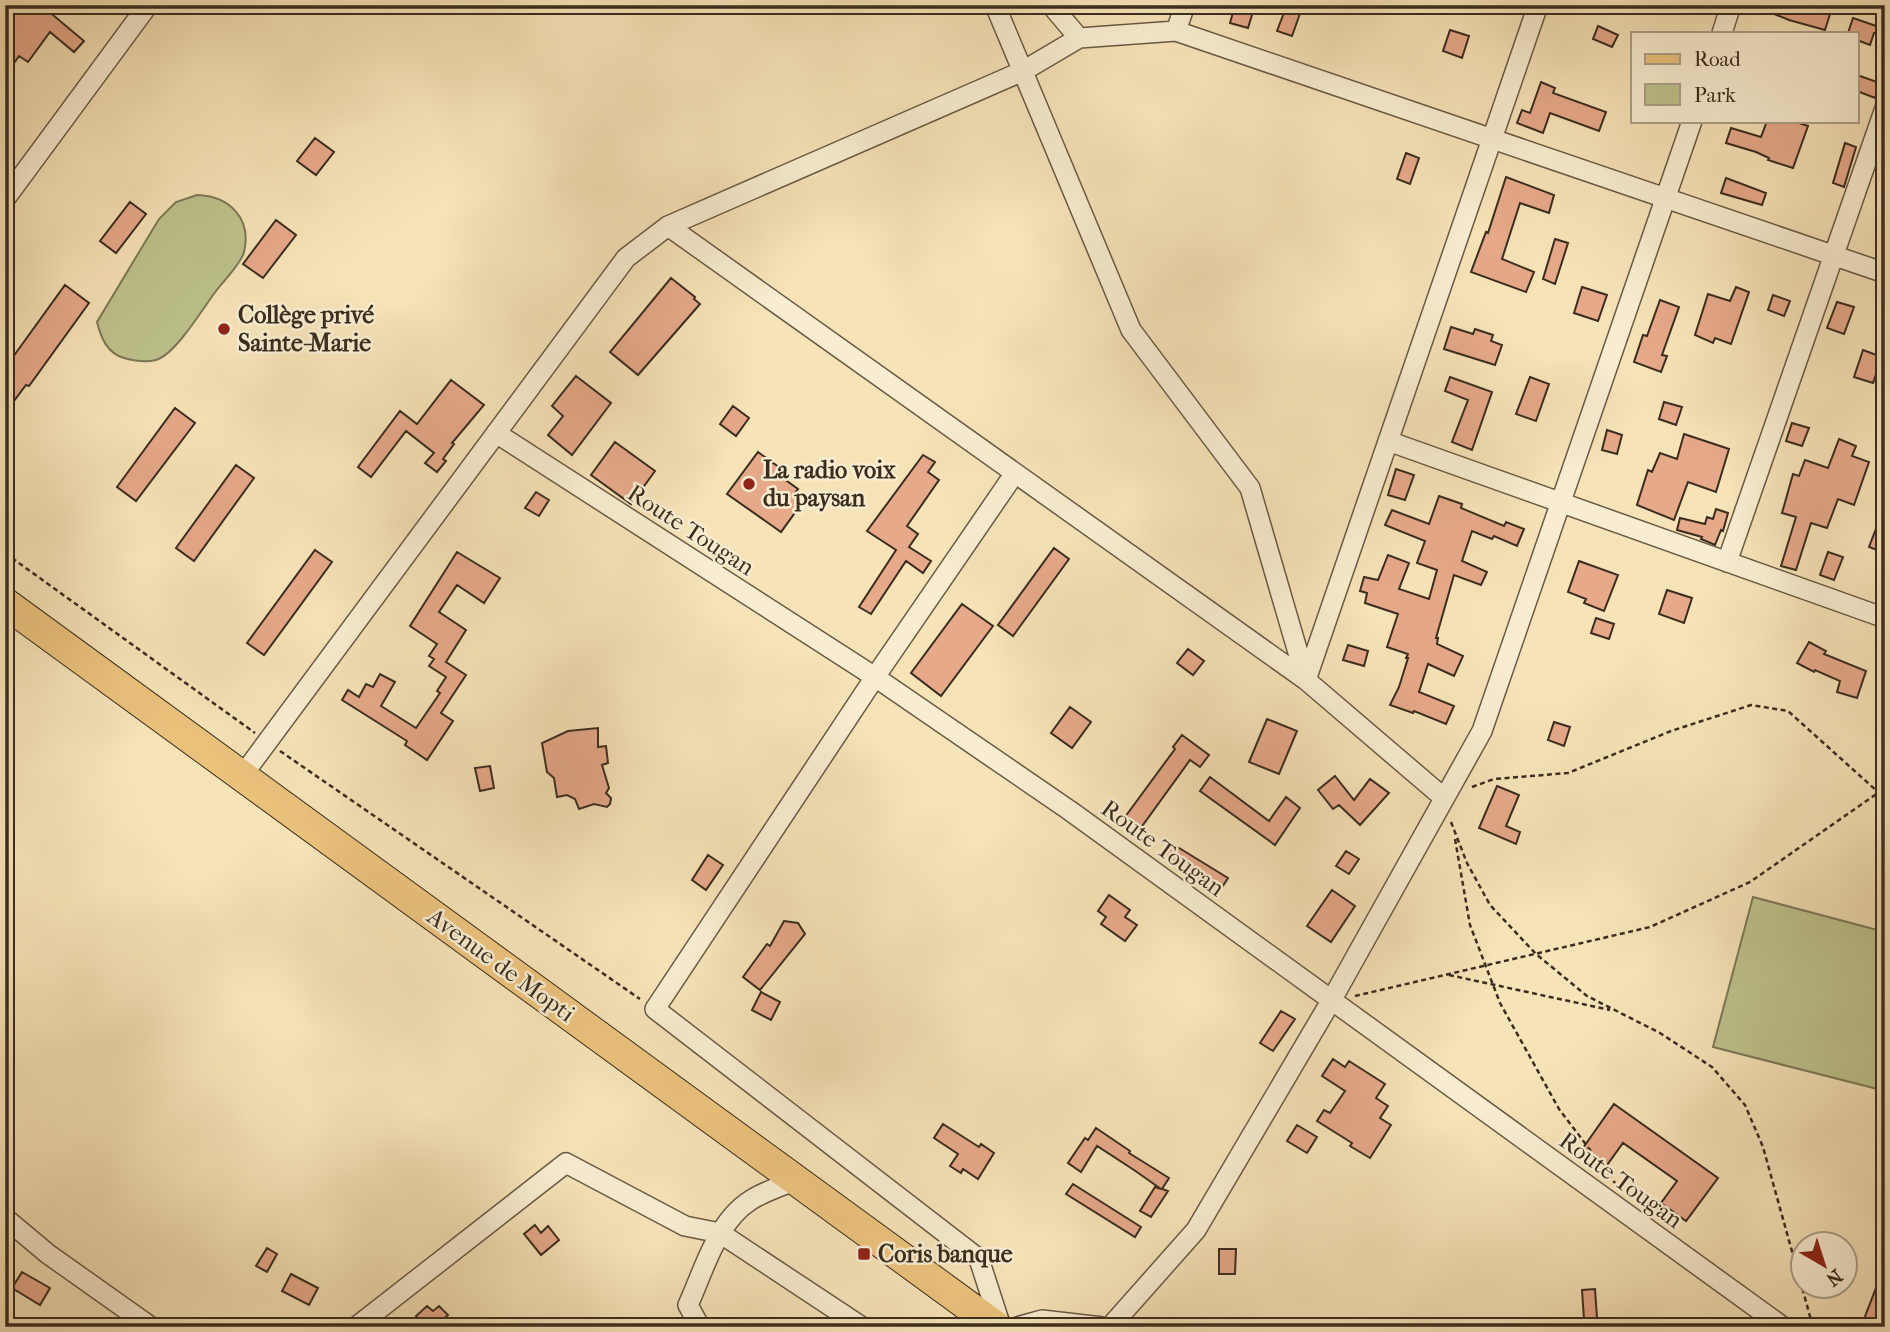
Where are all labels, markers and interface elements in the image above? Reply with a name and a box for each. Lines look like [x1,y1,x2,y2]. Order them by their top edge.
legend [1631,32,1858,122]
text: Road [1694,47,1741,71]
text: Park [1694,83,1736,107]
place label: Collège privé Sainte-Marie [238,301,374,357]
marker: Collège privé Sainte-Marie [216,321,232,337]
place label: La radio voix du paysan [763,456,896,512]
marker: La radio voix du paysan [741,476,757,492]
street label: Route Tougan [622,479,760,581]
street label: Route Tougan [1096,794,1230,902]
street label: Avenue de Mopti [421,902,580,1028]
street label: Route Tougan [1554,1126,1688,1234]
north arrow [1788,1230,1858,1300]
place label: Coris banque [878,1240,1013,1268]
marker: Coris banque [856,1246,872,1262]
text: N [1821,1264,1847,1291]

